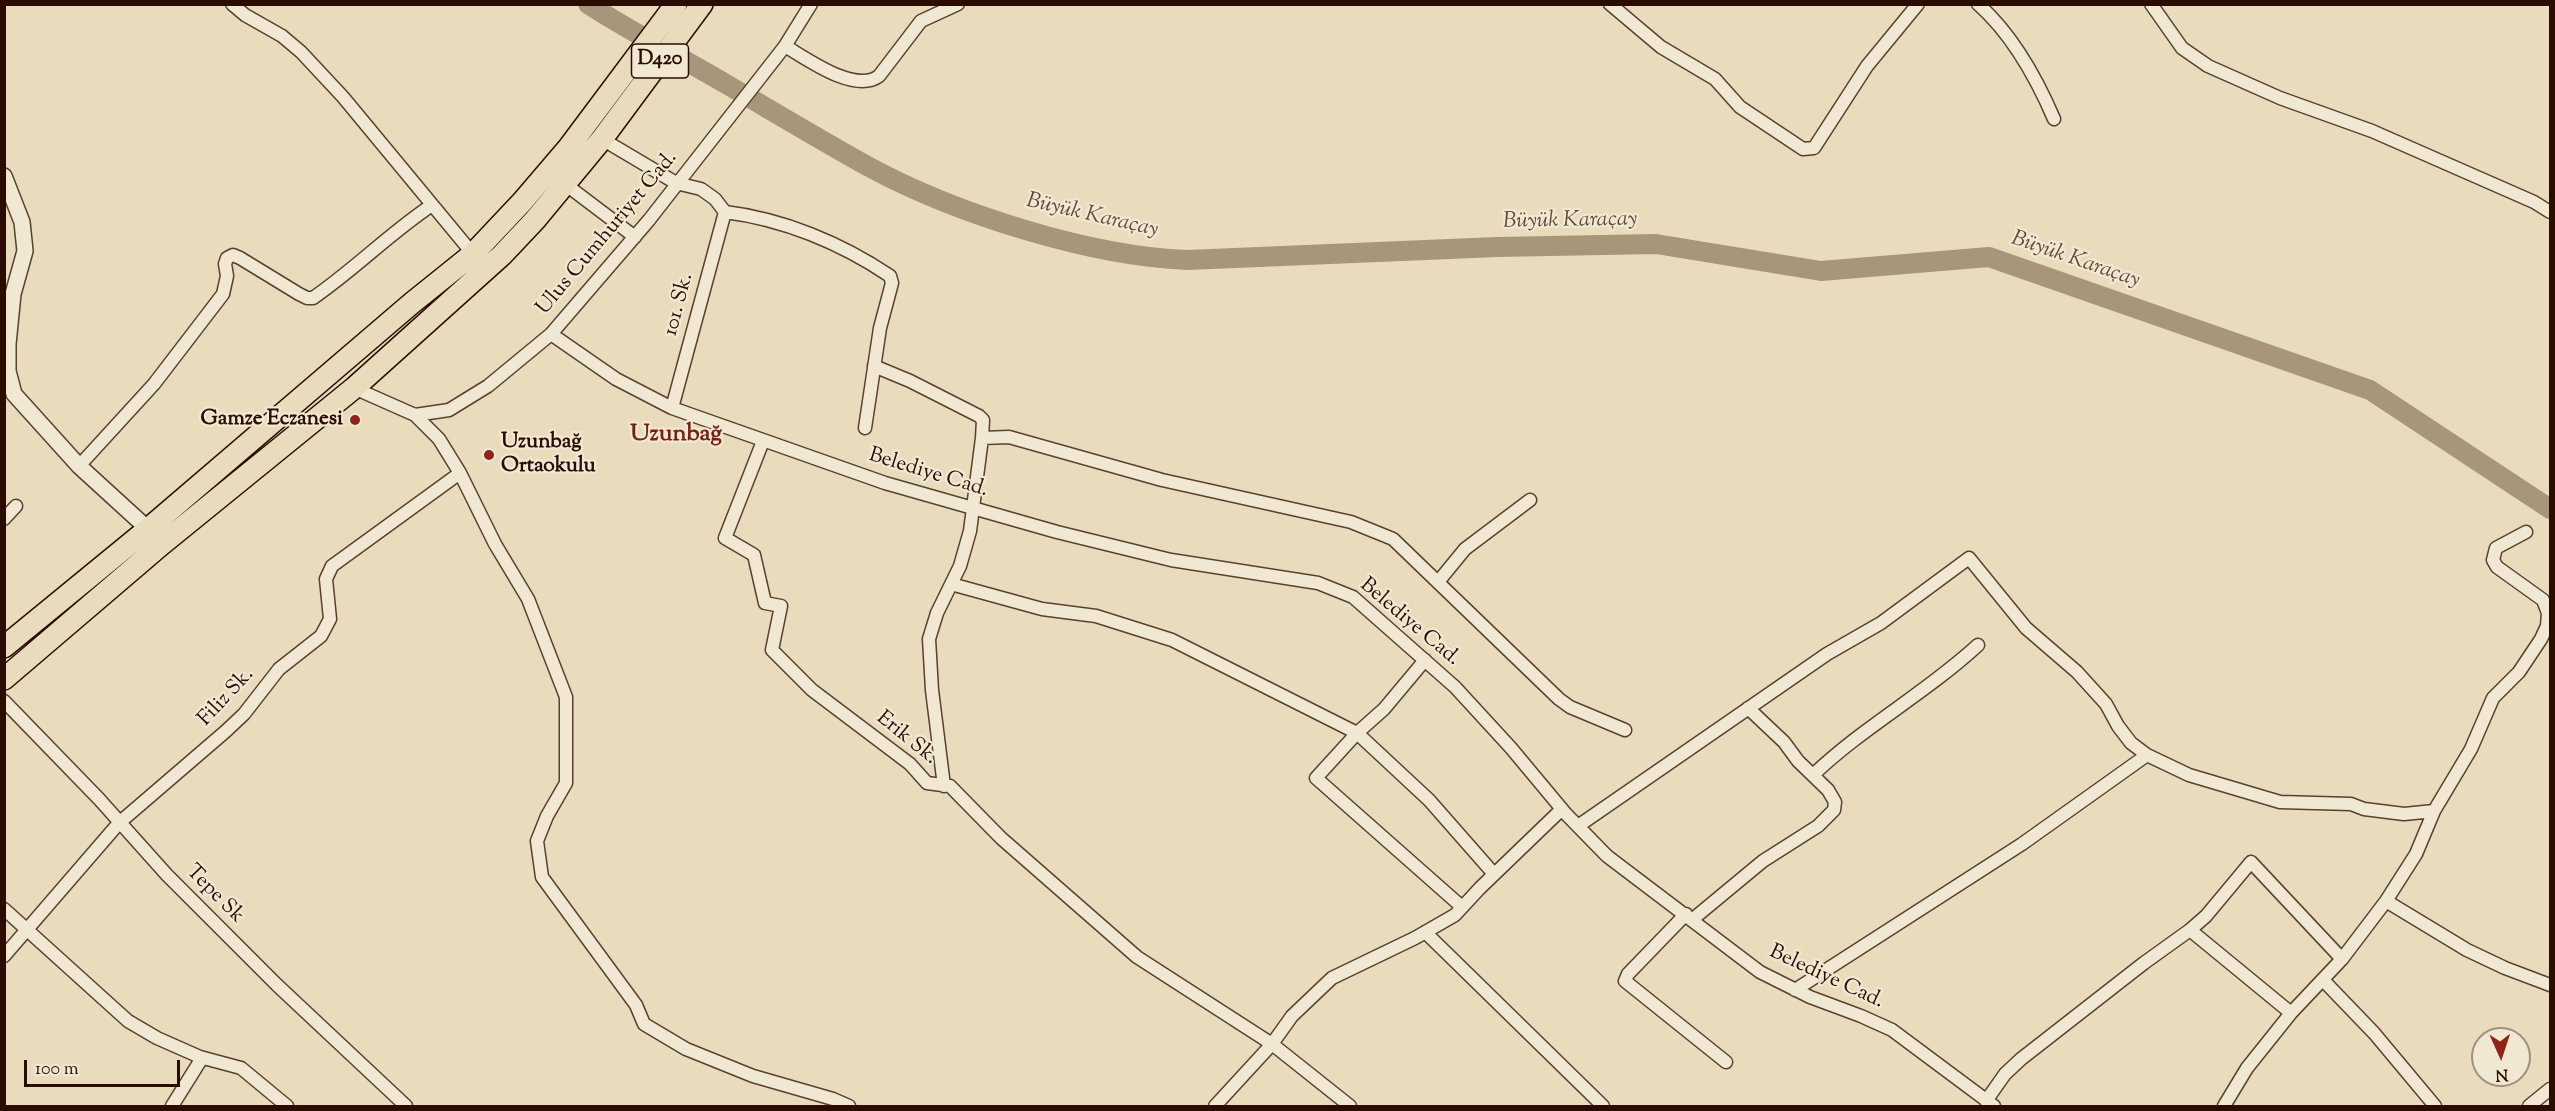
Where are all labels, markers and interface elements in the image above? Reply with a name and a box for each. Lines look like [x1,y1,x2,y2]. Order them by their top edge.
road number: D420 [632,44,688,78]
street label: Ulus Cumhuriyet Cad. [532,147,684,321]
water label: Büyük Karaçay [1024,189,1160,245]
water label: Büyük Karaçay [1503,208,1637,236]
water label: Büyük Karaçay [2007,227,2143,295]
street label: 101. Sk. [660,271,700,339]
place label: Gamze Eczanesi [201,407,343,433]
marker: Gamze Eczanesi [348,413,362,427]
district label: Uzunbağ [630,422,722,450]
place label: Uzunbağ Ortaokulu [501,430,596,480]
street label: Belediye Cad. [865,444,991,504]
marker: Uzunbağ Ortaokulu [482,448,496,462]
street label: Belediye Cad. [1354,574,1464,672]
street label: Filiz Sk. [194,663,260,733]
street label: Erik Sk. [870,707,942,771]
street label: Tepe Sk [179,860,249,930]
street label: Belediye Cad. [1765,940,1887,1016]
north arrow [2471,1027,2531,1087]
scale bar [27,1048,183,1086]
text: 100 m [35,1057,79,1083]
text: N [2495,1062,2509,1085]

